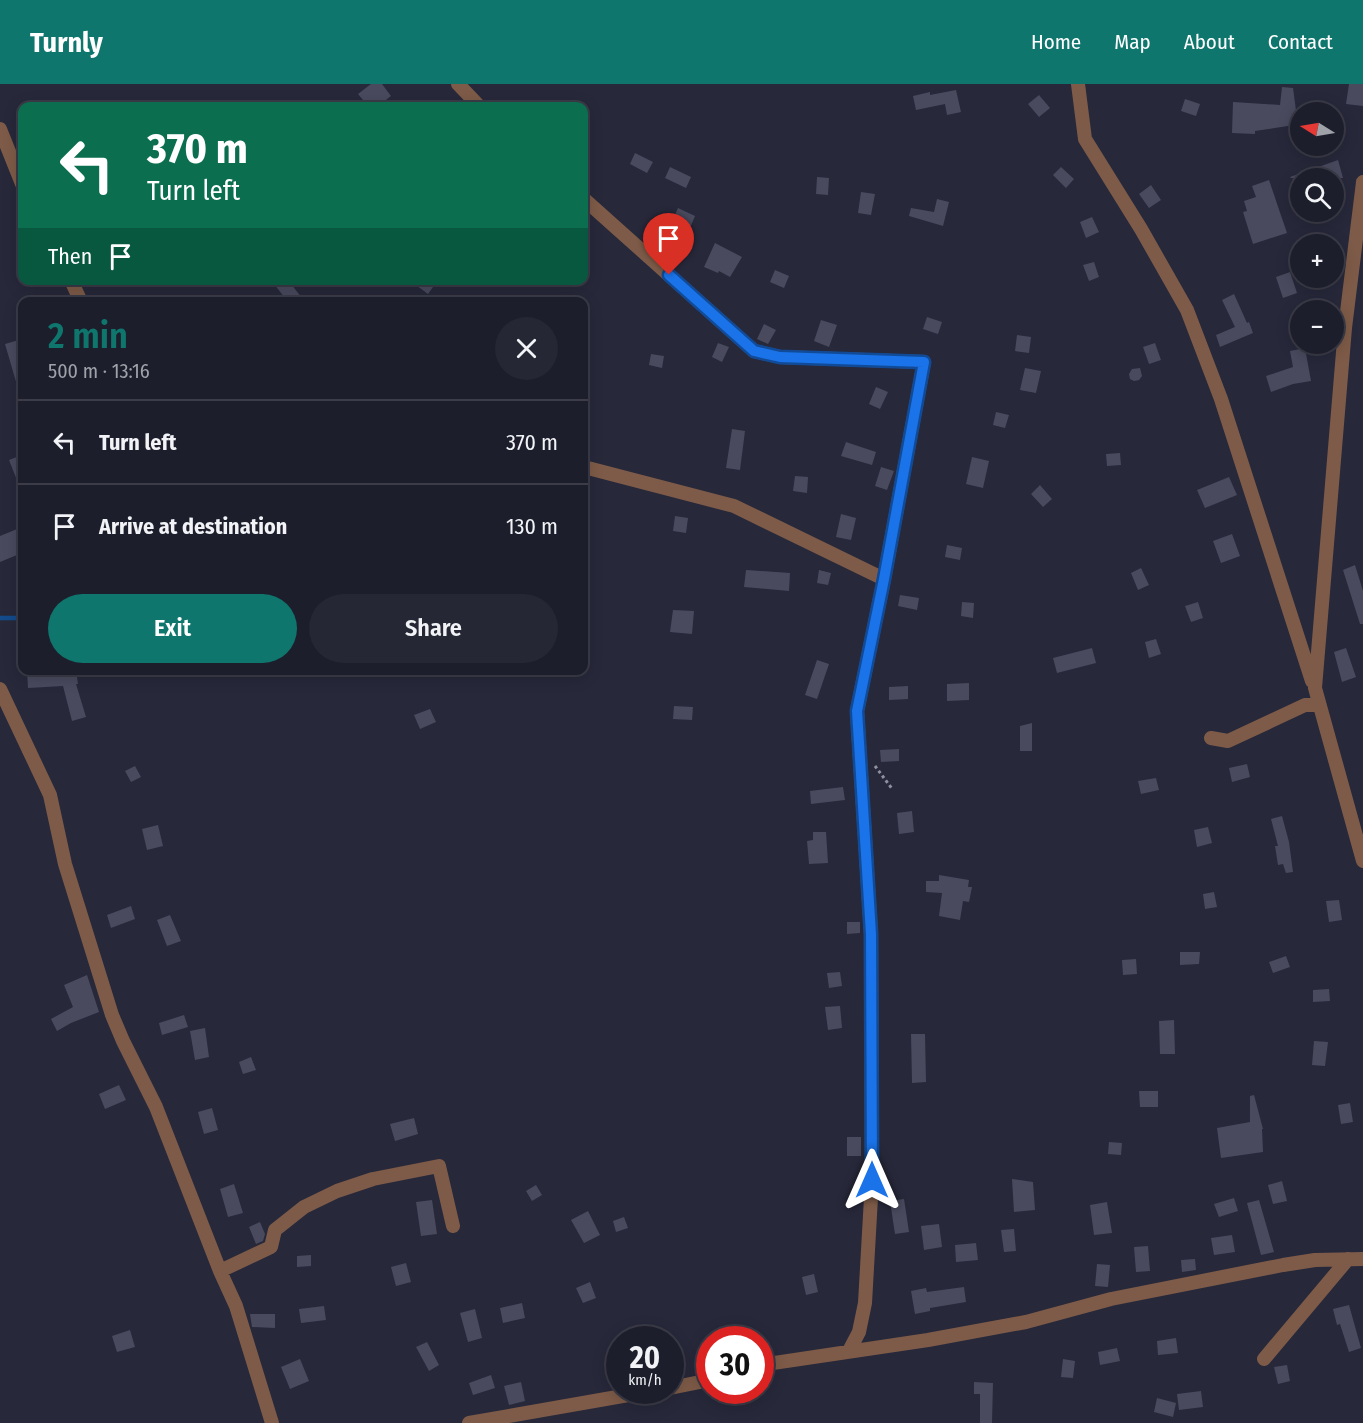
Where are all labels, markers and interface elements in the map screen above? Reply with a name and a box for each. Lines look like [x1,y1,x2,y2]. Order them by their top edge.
text: Turnly [30,26,103,59]
text: Home [1031,29,1081,55]
text: Map [1114,29,1151,55]
text: About [1184,29,1235,55]
text: Contact [1268,29,1333,55]
north arrow [1290,102,1344,156]
map controls [1290,102,1344,354]
text: 370 m [147,124,248,174]
icon: left [48,126,126,204]
button: search [1290,168,1344,222]
text: Turn left [147,175,240,207]
pin [643,213,694,275]
icon: arrive [652,222,685,255]
button: + [1290,234,1344,288]
icon: arrive [104,240,137,273]
text: Then [48,243,92,270]
button: − [1290,300,1344,354]
text: 2 min [48,314,128,358]
button: close [495,317,558,380]
text: 500 m · 13:16 [48,359,150,383]
icon: left [48,426,81,459]
text: Turn left [99,429,177,456]
text: 370 m [506,429,558,456]
icon: arrive [48,510,81,543]
text: Arrive at destination [99,513,287,540]
text: 130 m [506,513,558,540]
button: Exit [48,594,297,663]
button: Share [309,594,558,663]
position arrow [840,1148,904,1212]
speed limit sign: 30 [696,1326,774,1404]
text: 20 [630,1340,660,1376]
text: km/h [628,1371,662,1389]

